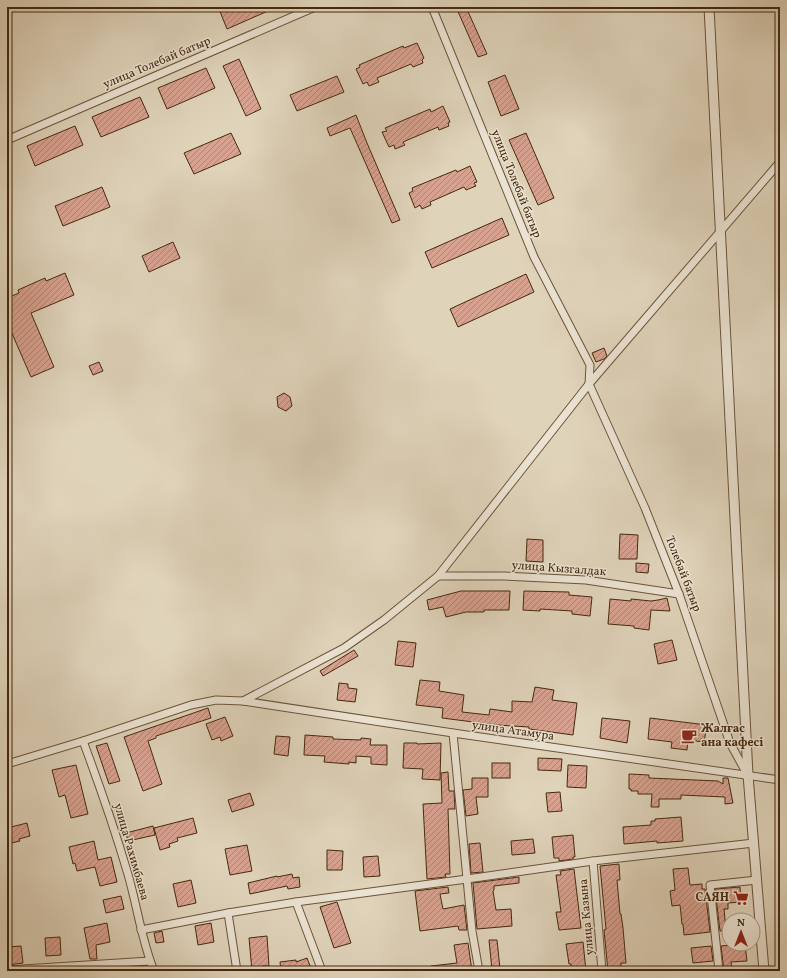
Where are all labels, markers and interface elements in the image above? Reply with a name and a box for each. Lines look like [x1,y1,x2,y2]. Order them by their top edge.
street label: улица Толебай батыр [101,33,213,93]
street label: улица Толебай батыр [487,127,545,241]
street label: Толебай батыр [661,534,705,614]
street label: улица Кызгалдак [511,558,607,580]
street label: улица Атамура [471,717,555,745]
place label: Жалғас ана кафесі [701,721,763,751]
cafe icon: Жалғас ана кафесі [680,727,698,745]
street label: улица Рахимбаева [109,801,153,903]
street label: улица Казына [576,878,598,956]
supermarket icon: САЯН [732,889,750,907]
place label: САЯН [695,890,729,906]
north arrow [721,912,761,952]
text: N [737,916,745,931]

